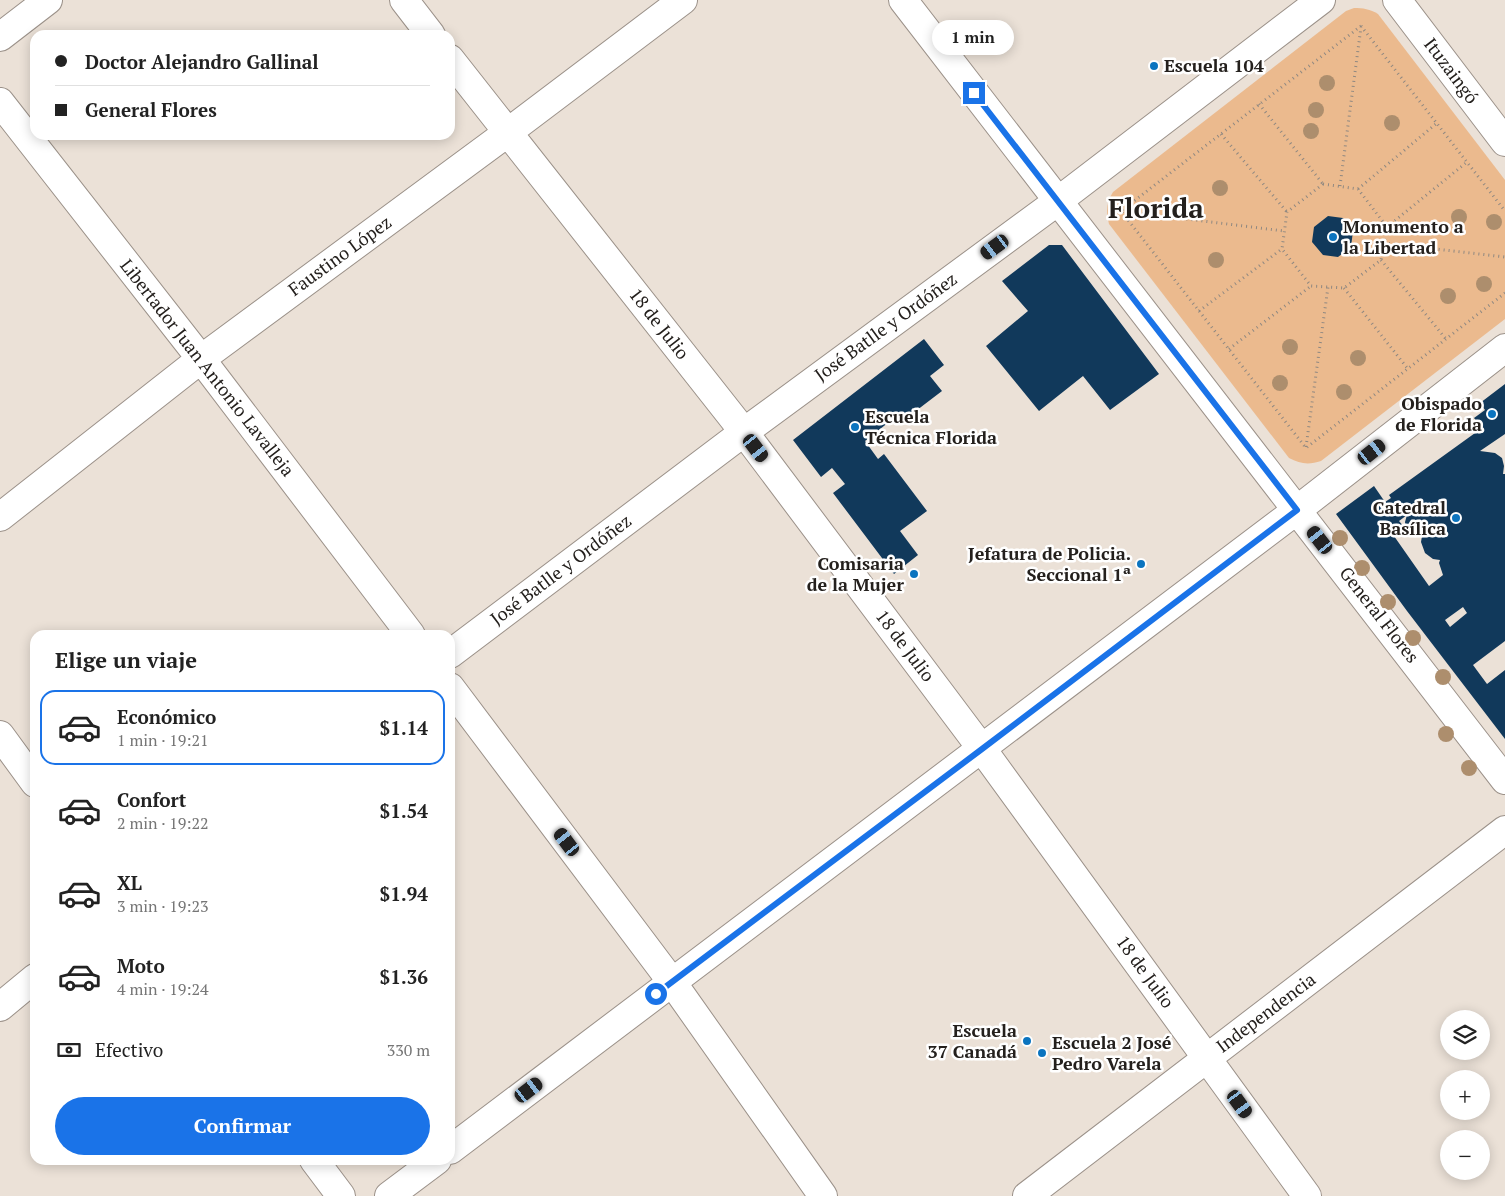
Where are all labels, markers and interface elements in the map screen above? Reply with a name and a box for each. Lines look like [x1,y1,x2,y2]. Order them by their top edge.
callout: 1 min [933,21,1015,56]
text: 1 min [951,26,995,48]
street label: Ituzaingó [1419,33,1485,108]
text: Doctor Alejandro Gallinal [85,49,319,74]
place label: Escuela 104 [1164,53,1265,77]
marker: Escuela 104 [1148,60,1160,72]
route end [963,82,985,104]
text: General Flores [85,97,217,122]
district label: Florida [1108,189,1204,226]
street label: Faustino López [283,210,396,301]
place label: Monumento a la Libertad [1343,214,1464,259]
marker: Monumento a la Libertad [1327,231,1339,243]
car [978,232,1011,262]
street label: Libertador Juan Antonio Lavalleja [115,254,300,481]
street label: José Batlle y Ordóñez [809,266,961,386]
street label: 18 de Julio [624,283,695,364]
place label: Obispado de Florida [1395,391,1482,436]
place label: Escuela Técnica Florida [865,404,997,449]
marker: Obispado de Florida [1486,408,1498,420]
marker: Escuela Técnica Florida [849,421,861,433]
car [740,432,771,464]
car [1355,437,1388,467]
place label: Catedral Basílica [1373,495,1446,540]
street label: José Batlle y Ordóñez [485,508,636,630]
marker: Catedral Basílica [1450,512,1462,524]
car [1304,524,1335,556]
place label: Jefatura de Policia. Seccional 1ª [968,541,1131,586]
place label: Comisaria de la Mujer [807,551,904,596]
marker: Jefatura de Policia. Seccional 1ª [1135,558,1147,570]
street label: General Flores [1335,561,1425,667]
marker: Comisaria de la Mujer [908,568,920,580]
street label: 18 de Julio [871,605,941,686]
text: Elige un viaje [55,645,197,674]
text: Económico [117,704,216,729]
icon: car [57,705,102,750]
text: $1.14 [379,715,428,740]
text: 1 min · 19:21 [117,729,209,751]
text: Confort [117,787,186,812]
icon: car [57,788,102,833]
text: $1.54 [379,798,428,823]
text: 2 min · 19:22 [117,812,209,834]
car [551,826,582,858]
text: XL [117,870,142,895]
icon: car [57,871,102,916]
text: $1.94 [379,881,428,906]
text: 3 min · 19:23 [117,895,209,917]
street label: 18 de Julio [1111,930,1180,1013]
text: Moto [117,953,165,978]
icon: car [57,954,102,999]
text: $1.36 [379,964,428,989]
street label: Independencia [1211,967,1320,1057]
text: 4 min · 19:24 [117,978,209,1000]
route start [645,983,667,1005]
map controls [1440,1010,1490,1180]
button: layers [1440,1010,1490,1060]
place label: Escuela 37 Canadá [928,1018,1017,1063]
place label: Escuela 2 José Pedro Varela [1052,1030,1172,1075]
marker: Escuela 37 Canadá [1021,1035,1033,1047]
icon: cash [55,1036,83,1064]
text: Efectivo [95,1037,163,1062]
text: 330 m [387,1039,430,1061]
marker: Escuela 2 José Pedro Varela [1036,1047,1048,1059]
button: + [1440,1070,1490,1120]
car [512,1075,545,1105]
car [1225,1087,1254,1121]
button: Confirmar [55,1097,430,1155]
button: − [1440,1130,1490,1180]

